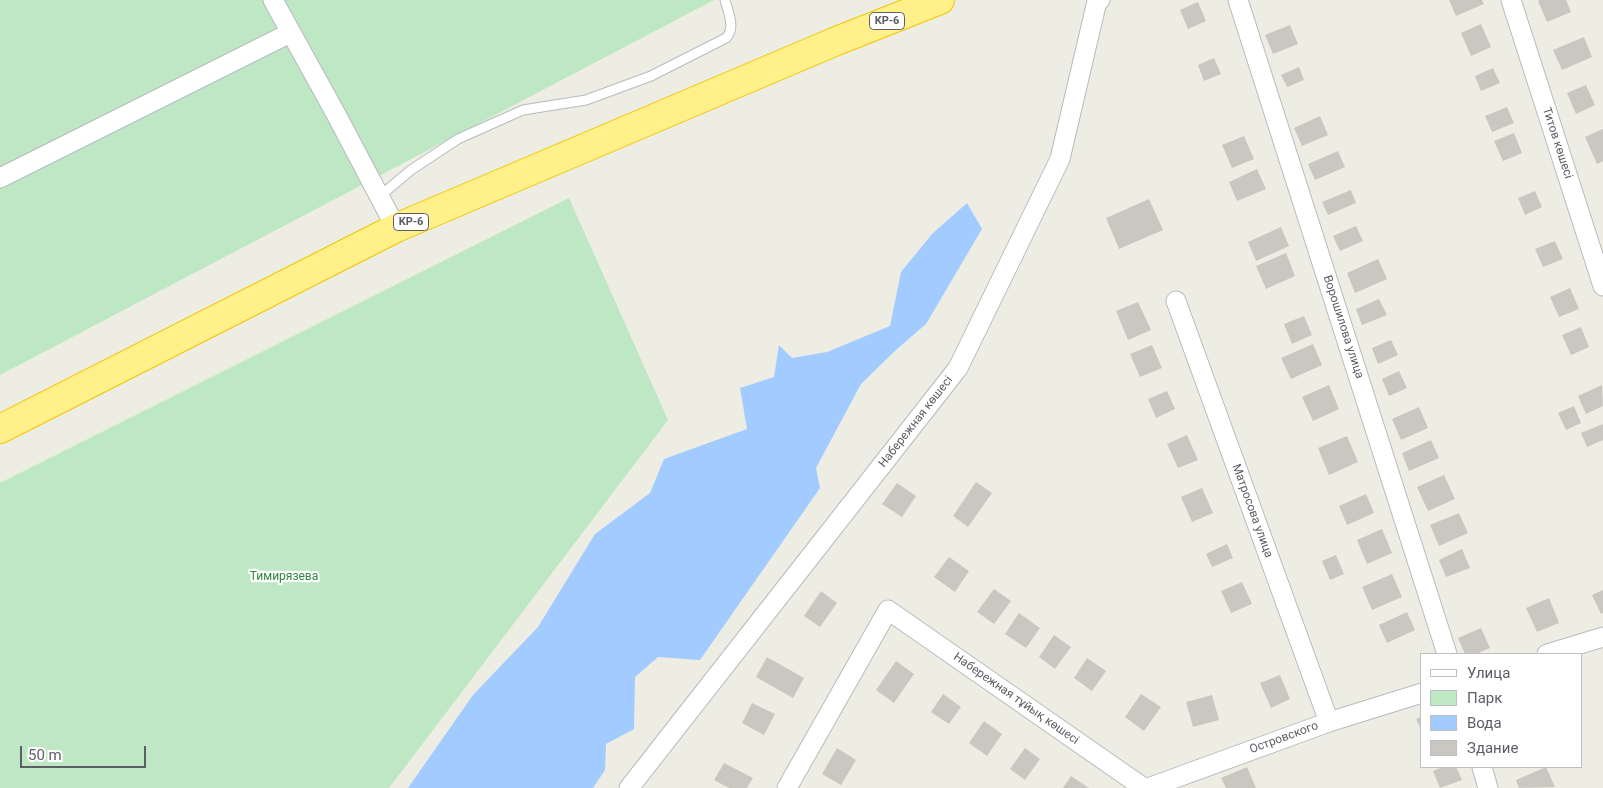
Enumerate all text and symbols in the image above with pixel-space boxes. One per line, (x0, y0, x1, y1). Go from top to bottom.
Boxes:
road number: KP-6 (870, 12, 904, 30)
street label: Титов көшесі (1539, 106, 1575, 180)
road number: KP-6 (394, 213, 428, 230)
street label: Ворошилова улица (1320, 274, 1366, 380)
street label: Набережная көшесі (876, 373, 956, 471)
street label: Матросова улица (1228, 462, 1276, 560)
park label: Тимирязева (250, 570, 318, 584)
street label: Набережная тұйық көшесі (950, 650, 1082, 748)
legend (1420, 653, 1583, 768)
text: Улица (1467, 664, 1510, 682)
text: Парк (1467, 689, 1502, 707)
text: Вода (1467, 714, 1502, 732)
street label: Островского (1248, 719, 1320, 757)
scale bar (22, 736, 149, 768)
text: Здание (1467, 739, 1518, 757)
text: 50 m (28, 746, 62, 764)

